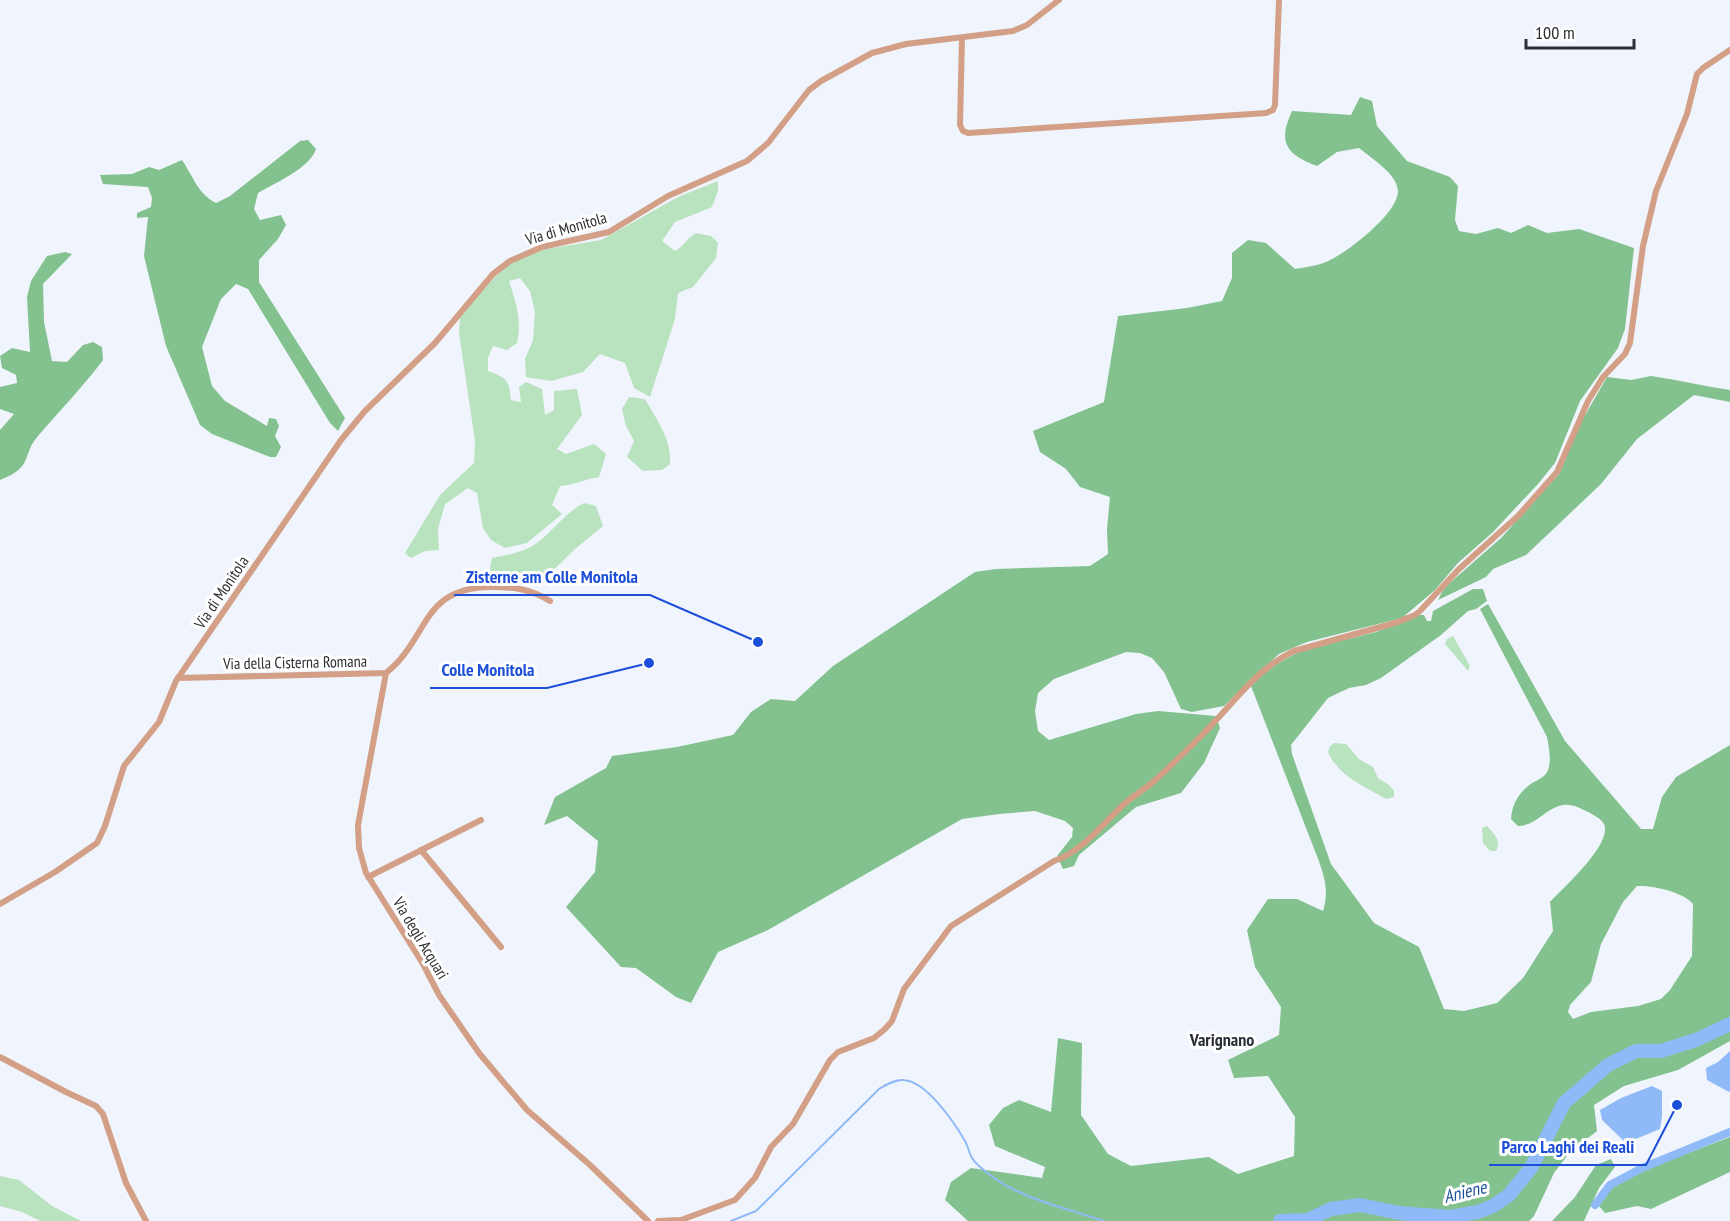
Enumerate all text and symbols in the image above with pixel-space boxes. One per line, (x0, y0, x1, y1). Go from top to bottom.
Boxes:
scale bar (1526, 12, 1634, 50)
text: 100 m (1535, 21, 1575, 44)
street label: Via di Monitola (522, 207, 609, 249)
street label: Via di Monitola (189, 552, 253, 633)
callout: Zisterne am Colle Monitola (454, 559, 650, 595)
text: Zisterne am Colle Monitola (466, 565, 638, 588)
street label: Via della Cisterna Romana (222, 651, 367, 673)
callout: Colle Monitola (430, 652, 547, 688)
text: Colle Monitola (441, 658, 535, 681)
street label: Via degli Acquari (388, 893, 453, 983)
district label: Varignano (1189, 1028, 1254, 1051)
callout: Parco Laghi dei Reali (1489, 1129, 1646, 1165)
text: Parco Laghi dei Reali (1502, 1135, 1634, 1158)
water label: Aniene (1441, 1175, 1490, 1208)

